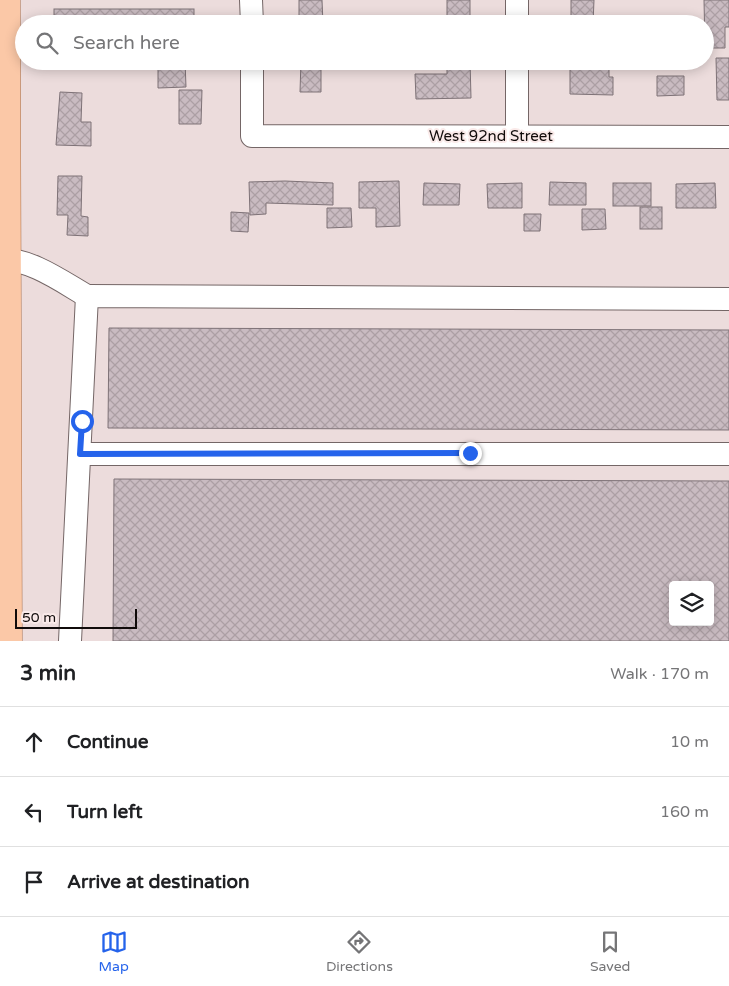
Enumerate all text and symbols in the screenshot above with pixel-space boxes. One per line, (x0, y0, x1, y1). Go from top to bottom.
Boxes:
search box (15, 15, 714, 70)
icon: search (33, 29, 61, 57)
text: Search here (73, 32, 180, 54)
street label: West 92nd Street (429, 127, 553, 145)
route start (71, 410, 94, 433)
route end (459, 442, 482, 465)
map controls (669, 581, 714, 626)
button: layers (669, 581, 714, 626)
scale bar (15, 606, 138, 629)
text: 50 m (22, 609, 56, 626)
text: 3 min (20, 661, 76, 686)
text: Walk · 170 m (610, 664, 709, 684)
icon: ahead (20, 728, 48, 756)
text: Continue (67, 731, 149, 753)
text: 10 m (670, 732, 709, 752)
icon: left (20, 798, 48, 826)
text: Turn left (67, 801, 143, 823)
text: 160 m (660, 802, 709, 822)
icon: arrive (20, 868, 48, 896)
text: Arrive at destination (67, 871, 250, 893)
tab: Map (99, 928, 129, 975)
tab: Directions (326, 928, 393, 975)
tab: Saved (590, 928, 630, 975)

